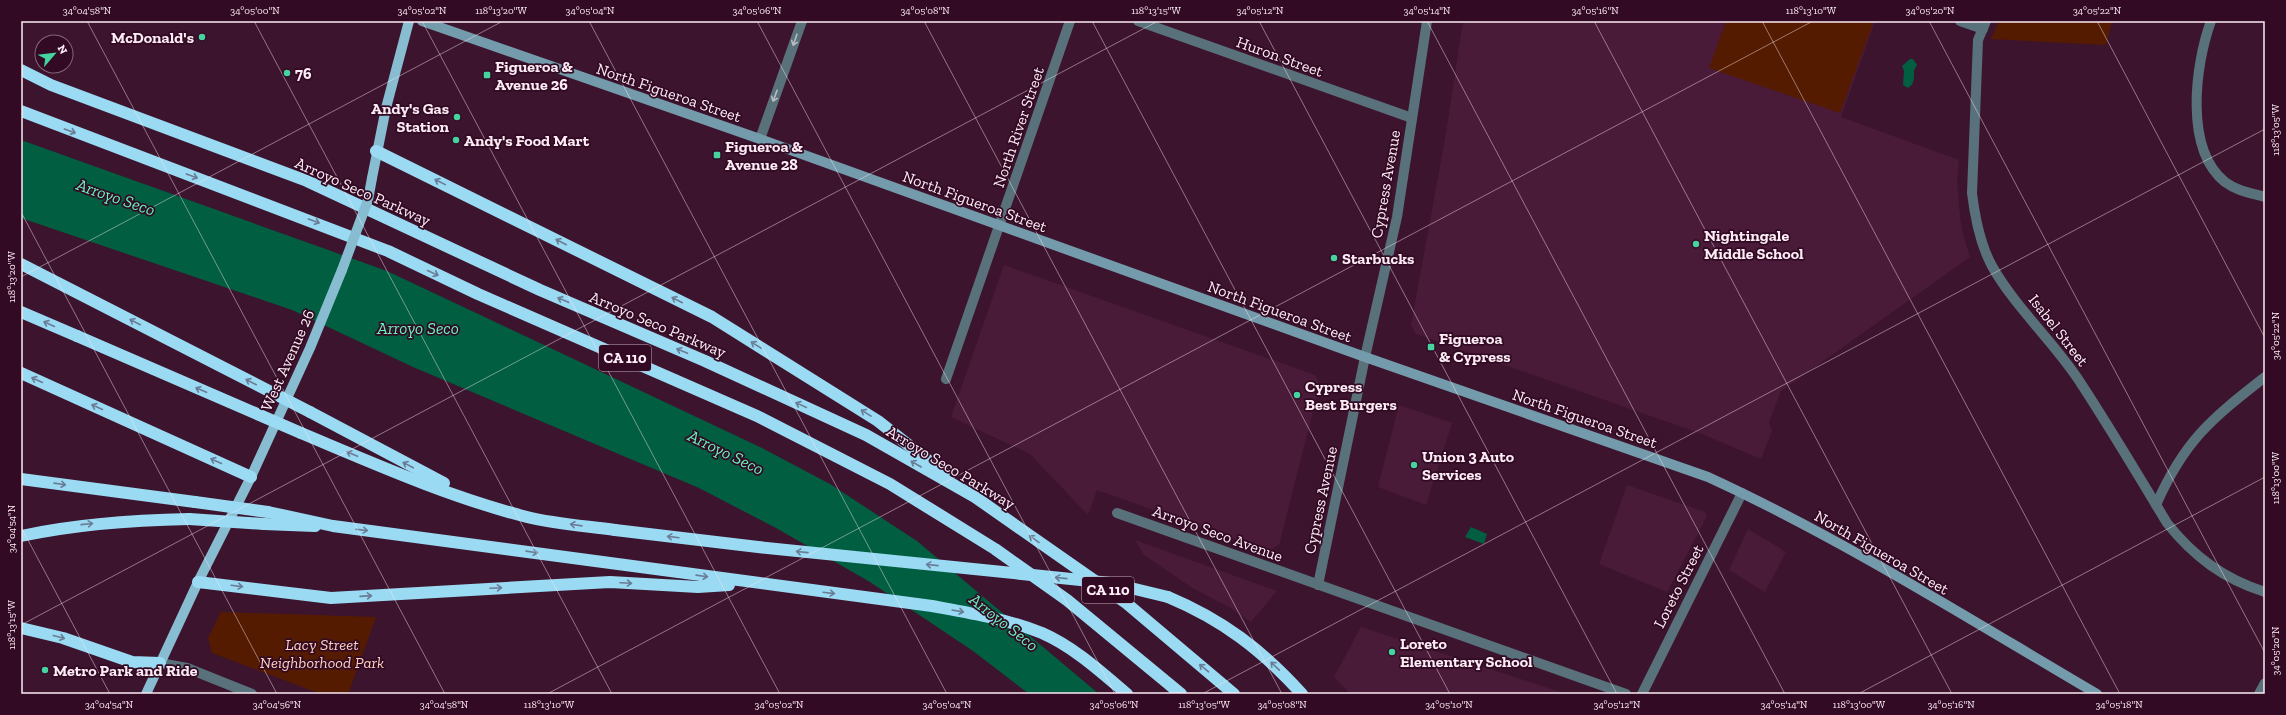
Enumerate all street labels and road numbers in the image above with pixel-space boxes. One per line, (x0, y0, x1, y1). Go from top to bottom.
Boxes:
street label: Huron Street (1234, 32, 1326, 81)
street label: North Figueroa Street (594, 59, 744, 126)
street label: North River Street (989, 64, 1048, 190)
street label: Cypress Avenue (1367, 129, 1404, 240)
street label: Arroyo Seco Parkway (292, 153, 434, 230)
street label: North Figueroa Street (900, 167, 1049, 236)
street label: North Figueroa Street (1205, 277, 1354, 346)
street label: Arroyo Seco Parkway (587, 287, 730, 362)
street label: Isabel Street (2025, 291, 2093, 370)
street label: West Avenue 26 (257, 307, 318, 414)
road number: CA 110 (599, 345, 651, 371)
street label: North Figueroa Street (1510, 385, 1660, 452)
street label: Arroyo Seco Parkway (883, 422, 1019, 514)
street label: Cypress Avenue (1300, 445, 1341, 556)
street label: Arroyo Seco Avenue (1150, 501, 1285, 566)
street label: North Figueroa Street (1811, 506, 1952, 599)
street label: Loreto Street (1649, 541, 1708, 631)
road number: CA 110 (1082, 577, 1134, 603)

